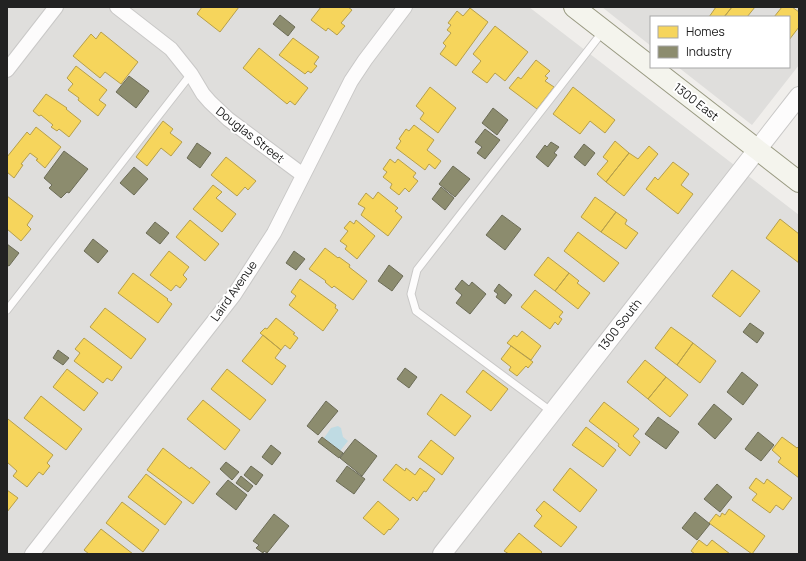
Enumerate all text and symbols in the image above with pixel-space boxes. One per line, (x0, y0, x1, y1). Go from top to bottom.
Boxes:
legend (650, 16, 790, 68)
text: Homes (686, 23, 725, 40)
text: Industry (686, 43, 732, 60)
street label: 1300 East (670, 79, 723, 125)
street label: Douglas Street (212, 102, 288, 167)
street label: Laird Avenue (206, 257, 261, 324)
street label: 1300 South (594, 295, 645, 354)

